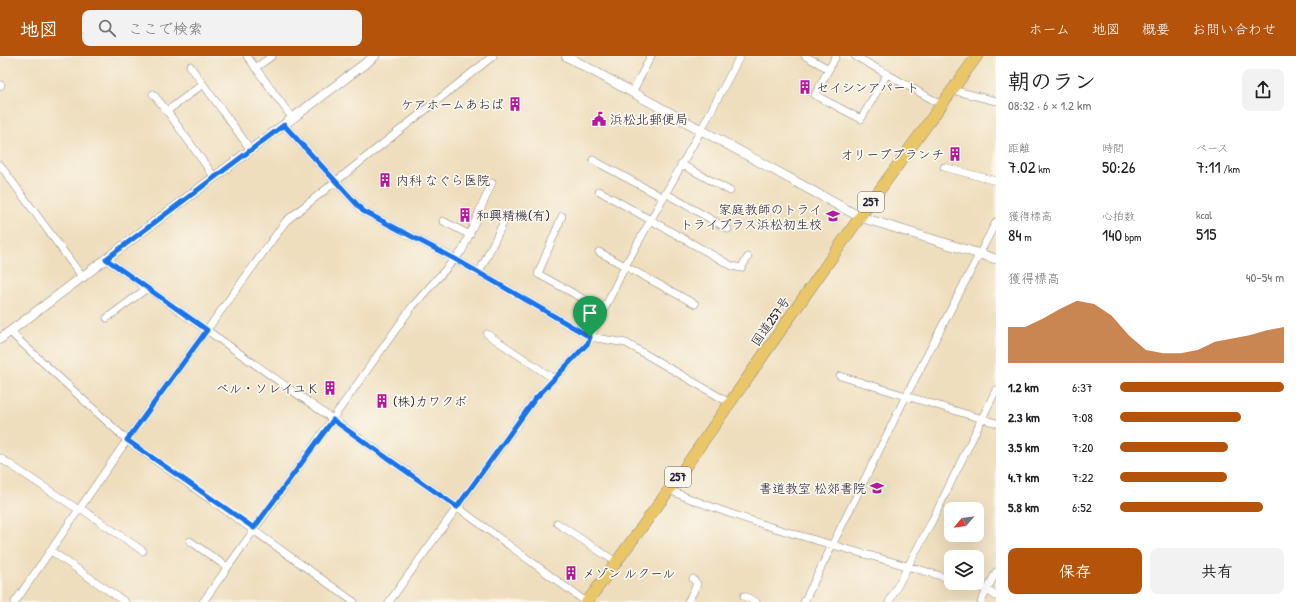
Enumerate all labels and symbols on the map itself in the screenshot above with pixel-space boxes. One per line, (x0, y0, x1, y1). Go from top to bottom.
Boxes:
place label: セイシンアパート (816, 78, 919, 96)
building icon: セイシンアパート (797, 79, 813, 95)
place label: ケアホームあおば (401, 95, 504, 113)
building icon: ケアホームあおば (507, 96, 523, 112)
place label: 浜松北郵便局 (610, 110, 688, 128)
public building icon: 浜松北郵便局 (591, 111, 607, 127)
place label: オリーブブランチ (840, 145, 944, 163)
building icon: オリーブブランチ (947, 146, 963, 162)
place label: 内科 なぐら医院 (396, 171, 490, 189)
building icon: 内科 なぐら医院 (377, 172, 393, 188)
road number: 257 (858, 192, 884, 212)
place label: 家庭教師のトライ トライプラス浜松初生校 (680, 200, 822, 233)
place label: 和興精機(有) (476, 206, 550, 224)
building icon: 和興精機(有) (457, 207, 473, 223)
school or university icon: 家庭教師のトライ トライプラス浜松初生校 (825, 208, 841, 224)
street label: 国道257号 (746, 292, 794, 350)
pin (573, 296, 607, 337)
place label: ベル・ソレイユＫ (216, 379, 319, 397)
building icon: ベル・ソレイユＫ (322, 380, 338, 396)
place label: (株)カワクボ (393, 392, 467, 410)
building icon: (株)カワクボ (374, 393, 390, 409)
road number: 257 (665, 467, 691, 487)
place label: 書道教室 松郊書院 (759, 479, 866, 497)
school or university icon: 書道教室 松郊書院 (869, 480, 885, 496)
north arrow (944, 502, 984, 542)
place label: メゾン ルクール (582, 564, 675, 582)
building icon: メゾン ルクール (563, 565, 579, 581)

